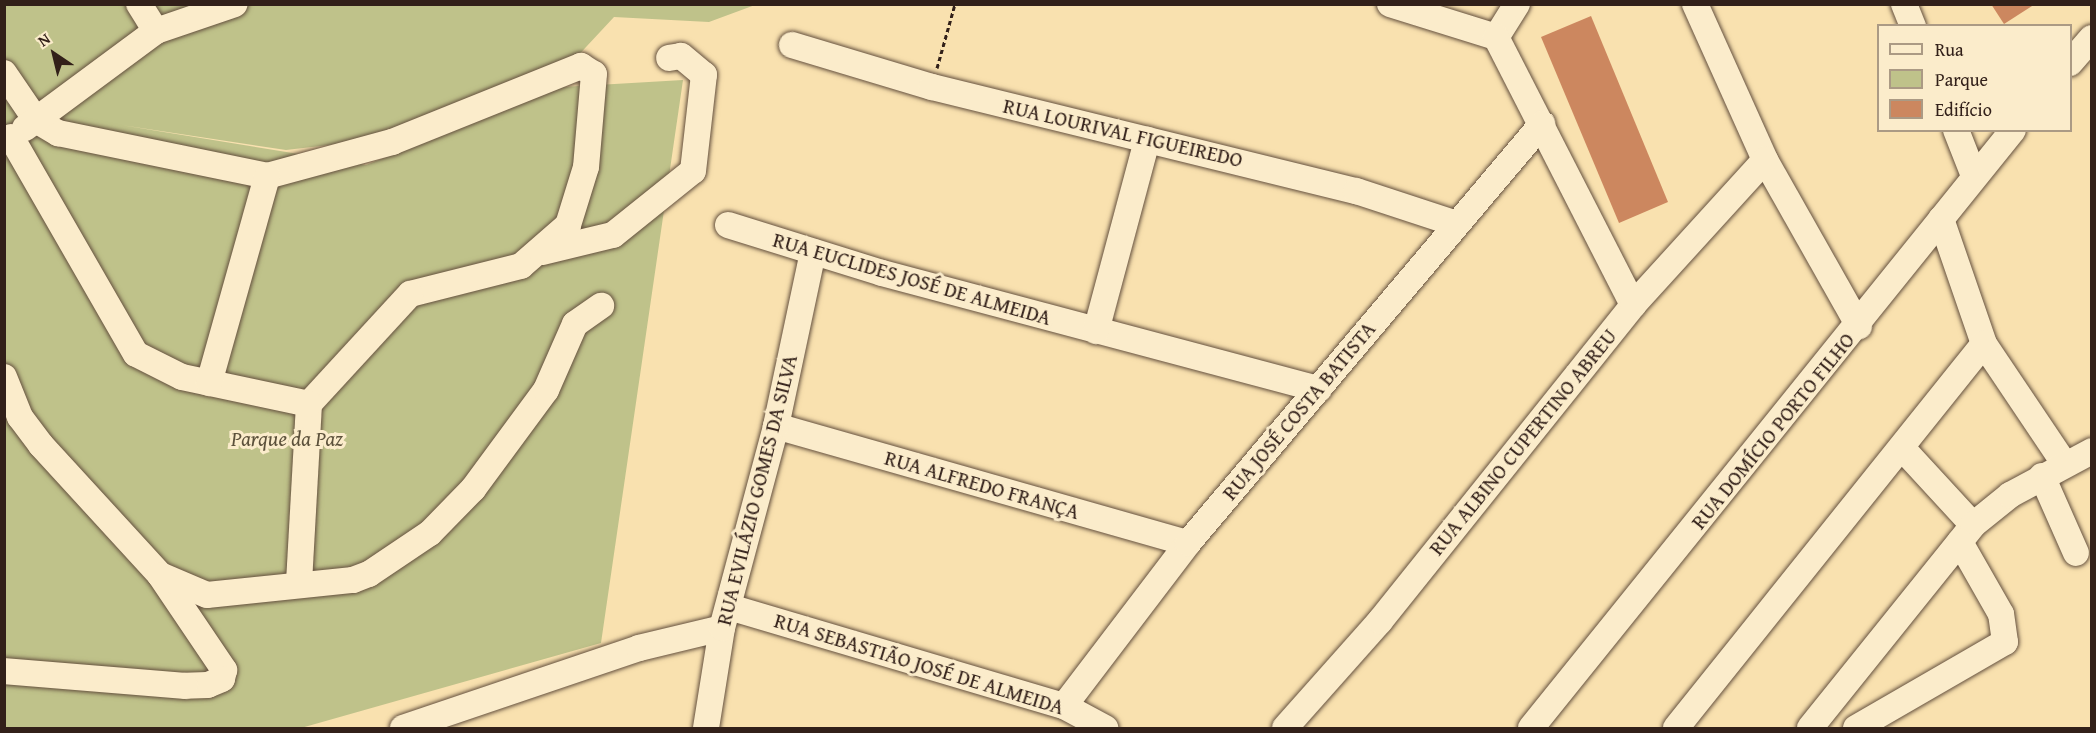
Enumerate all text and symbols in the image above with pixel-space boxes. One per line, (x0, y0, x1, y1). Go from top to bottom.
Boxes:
north arrow (24, 24, 84, 84)
legend (1877, 24, 2072, 132)
text: N (32, 26, 55, 52)
text: Rua (1935, 36, 1964, 63)
text: Parque (1935, 66, 1988, 93)
street label: RUA LOURIVAL FIGUEIREDO (1001, 93, 1245, 173)
text: Edifício (1935, 96, 1992, 123)
street label: RUA EUCLIDES JOSÉ DE ALMEIDA (770, 227, 1054, 331)
street label: RUA JOSÉ COSTA BATISTA (1217, 317, 1381, 505)
street label: RUA ALBINO CUPERTINO ABREU (1424, 324, 1622, 560)
street label: RUA DOMÍCIO PORTO FILHO (1686, 328, 1860, 534)
street label: RUA EVILÁZIO GOMES DA SILVA (711, 352, 803, 628)
park label: Parque da Paz (231, 426, 343, 452)
street label: RUA ALFREDO FRANÇA (882, 445, 1082, 525)
street label: RUA SEBASTIÃO JOSÉ DE ALMEIDA (771, 608, 1067, 720)

